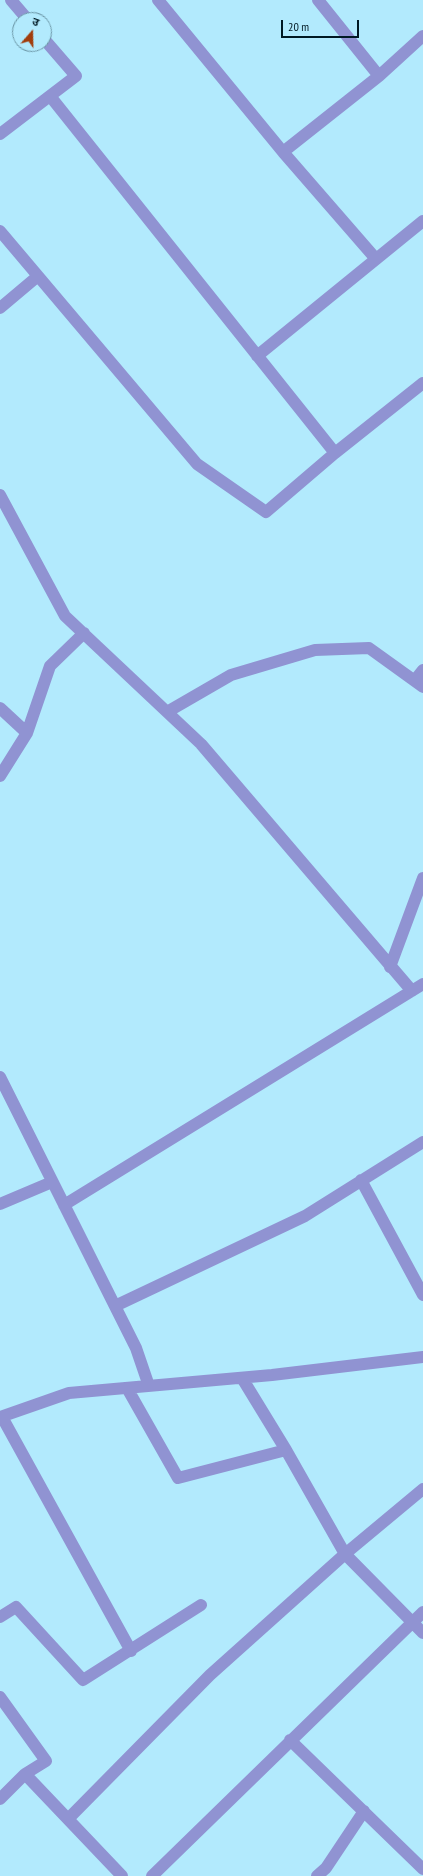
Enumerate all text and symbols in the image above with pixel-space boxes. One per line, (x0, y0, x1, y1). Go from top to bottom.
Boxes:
north arrow (12, 12, 52, 52)
scale bar (283, 12, 361, 38)
text: उ (30, 14, 41, 29)
text: 20 m (288, 19, 309, 34)

